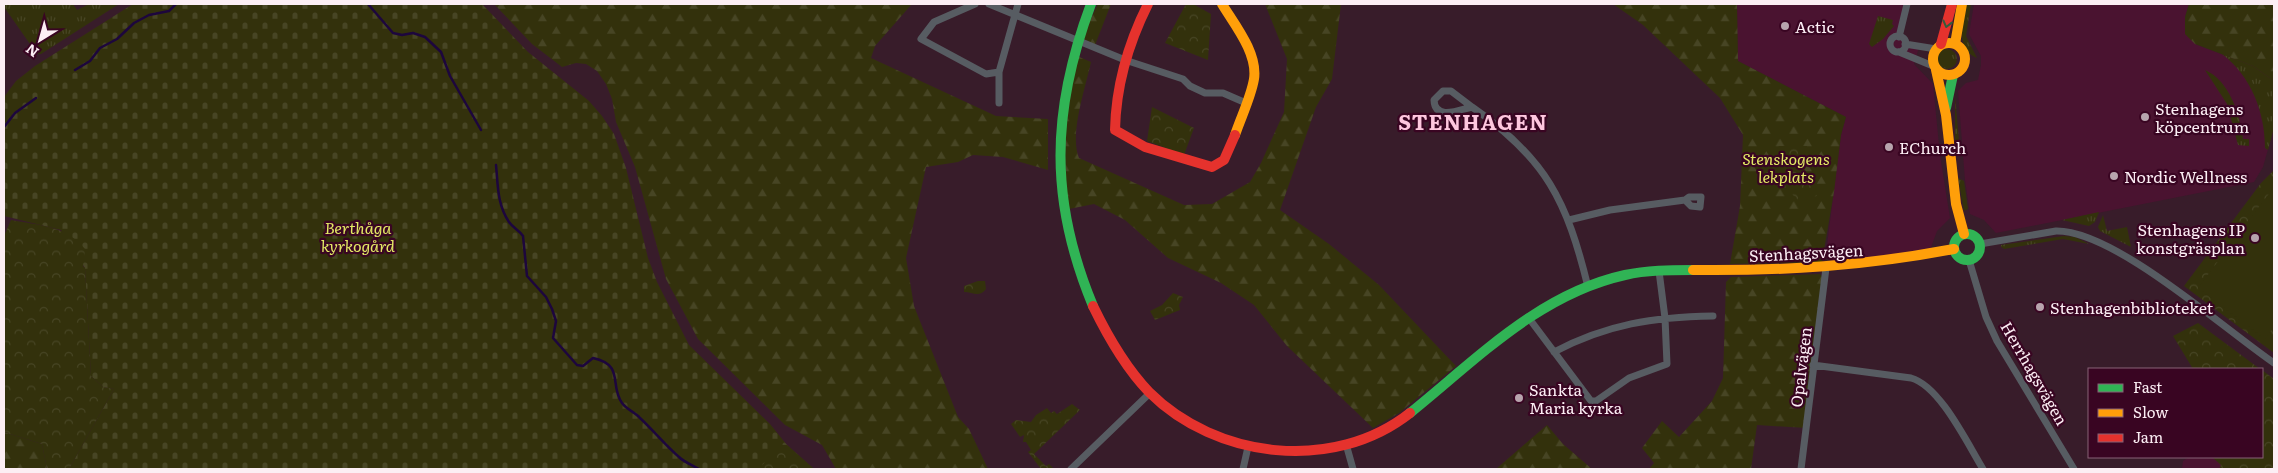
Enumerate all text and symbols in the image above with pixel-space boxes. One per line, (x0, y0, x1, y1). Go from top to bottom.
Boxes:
place label: Actic (1795, 14, 1834, 38)
north arrow (15, 15, 65, 65)
marker: Actic (1779, 20, 1791, 32)
one-way arrow (1942, 20, 1952, 28)
text: N (21, 40, 42, 63)
place label: Stenhagens köpcentrum (2155, 96, 2250, 138)
district label: STENHAGEN (1398, 105, 1548, 136)
marker: Stenhagens köpcentrum (2139, 111, 2151, 123)
place label: EChurch (1899, 135, 1967, 159)
marker: EChurch (1883, 141, 1895, 153)
park label: Stenskogens lekplats (1742, 146, 1830, 188)
place label: Nordic Wellness (2124, 164, 2247, 188)
marker: Nordic Wellness (2108, 170, 2120, 182)
park label: Berthåga kyrkogård (321, 215, 396, 257)
place label: Stenhagens IP konstgräsplan (2136, 217, 2245, 259)
marker: Stenhagens IP konstgräsplan (2249, 232, 2261, 244)
street label: Stenhagsvägen (1748, 237, 1864, 267)
place label: Stenhagenbiblioteket (2050, 295, 2214, 319)
marker: Stenhagenbiblioteket (2034, 301, 2046, 313)
street label: Herrhagsvägen (1996, 317, 2075, 430)
street label: Opalvägen (1783, 325, 1817, 409)
legend (2088, 368, 2263, 458)
text: Fast (2133, 375, 2162, 398)
place label: Sankta Maria kyrka (1529, 377, 1623, 419)
marker: Sankta Maria kyrka (1513, 392, 1525, 404)
text: Slow (2133, 400, 2168, 423)
text: Jam (2133, 425, 2164, 448)

